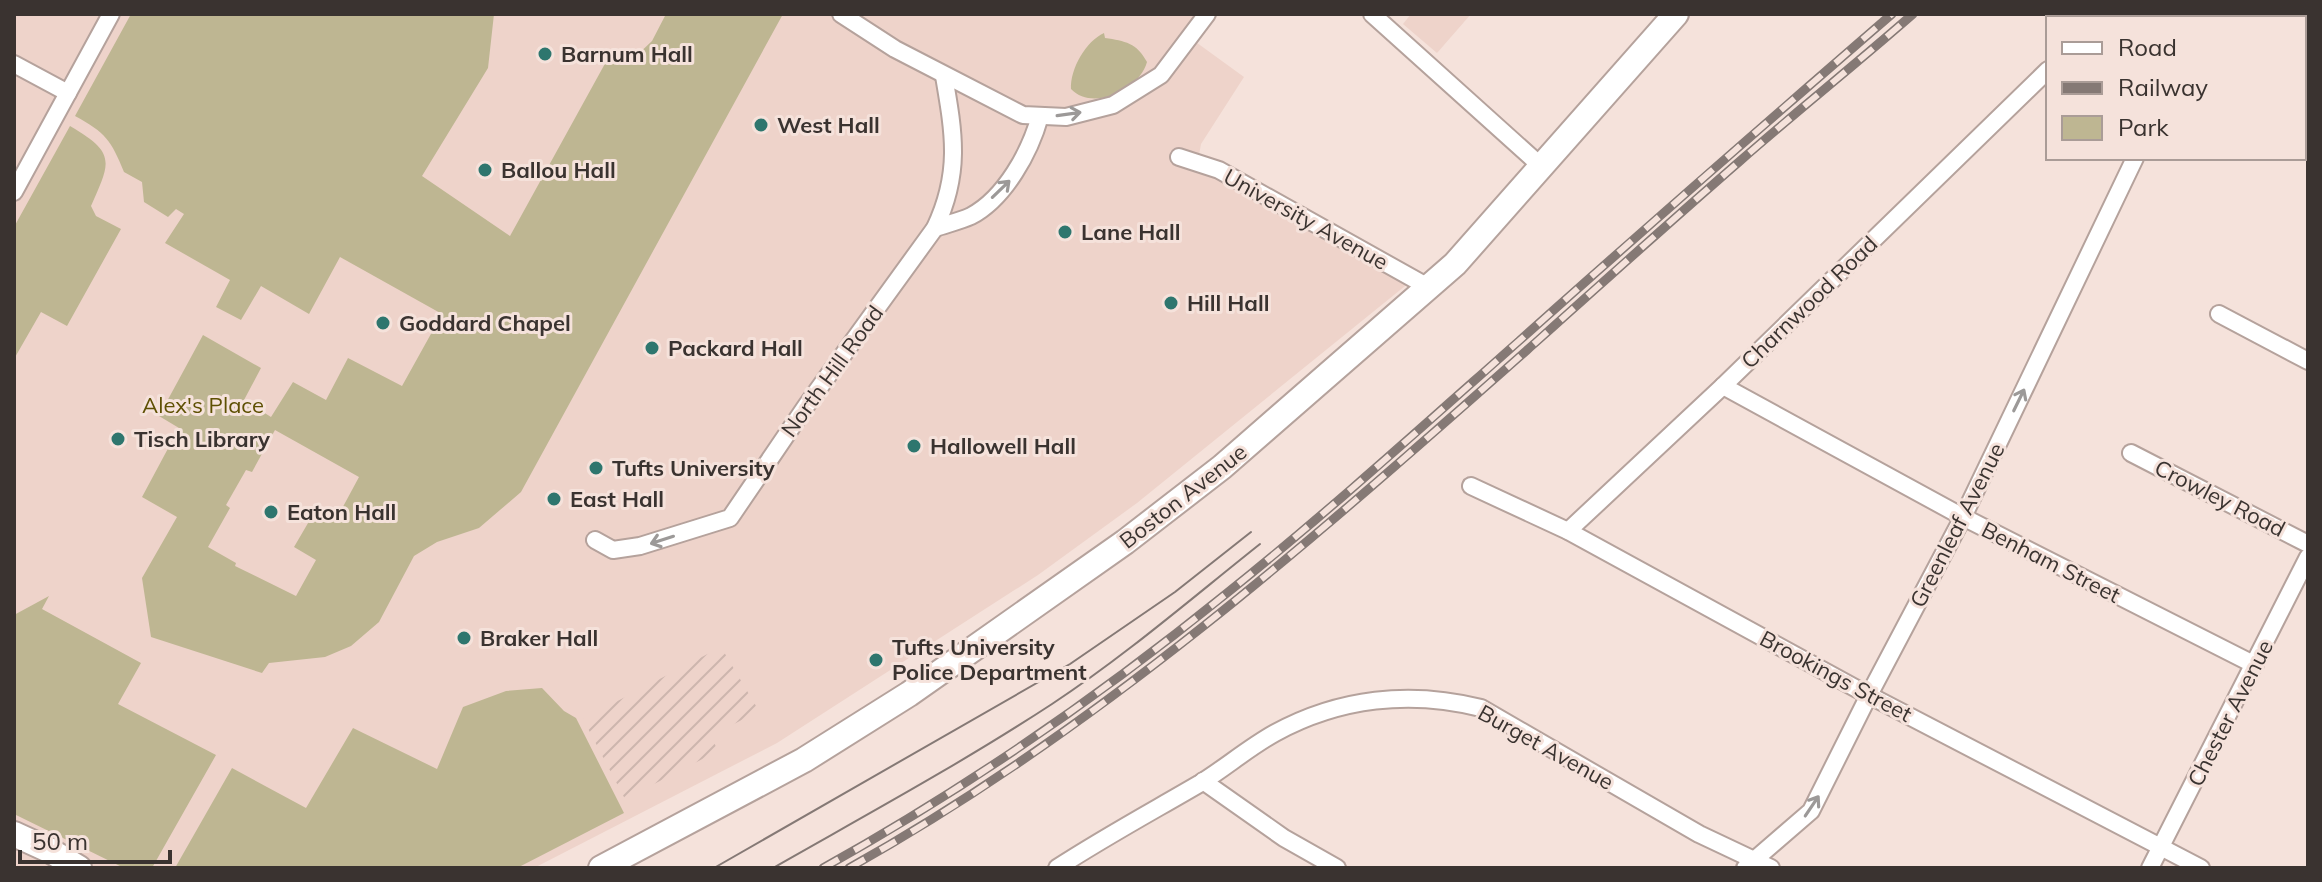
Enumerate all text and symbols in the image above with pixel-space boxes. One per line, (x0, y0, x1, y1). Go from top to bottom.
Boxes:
legend (2046, 16, 2306, 160)
text: Road (2118, 32, 2177, 62)
place label: Barnum Hall (561, 40, 693, 68)
marker: Barnum Hall (536, 45, 554, 63)
text: Railway (2118, 72, 2208, 102)
one-way arrow (1055, 106, 1081, 121)
place label: West Hall (777, 111, 880, 139)
text: Park (2118, 112, 2169, 142)
marker: West Hall (752, 116, 770, 134)
place label: Ballou Hall (501, 156, 616, 184)
marker: Ballou Hall (476, 161, 494, 179)
street label: University Avenue (1219, 162, 1393, 276)
one-way arrow (991, 180, 1011, 199)
place label: Lane Hall (1081, 218, 1180, 246)
marker: Lane Hall (1056, 223, 1074, 241)
street label: Charnwood Road (1735, 230, 1883, 374)
place label: Hill Hall (1187, 289, 1269, 317)
marker: Hill Hall (1162, 294, 1180, 312)
street label: North Hill Road (775, 300, 889, 442)
place label: Goddard Chapel (399, 309, 571, 337)
marker: Goddard Chapel (374, 314, 392, 332)
place label: Packard Hall (668, 334, 803, 362)
marker: Packard Hall (643, 339, 661, 357)
one-way arrow (2012, 389, 2027, 413)
park label: Alex's Place (142, 391, 264, 419)
place label: Tisch Library (134, 425, 270, 453)
marker: Tisch Library (109, 430, 127, 448)
place label: Hallowell Hall (930, 432, 1076, 460)
marker: Hallowell Hall (905, 437, 923, 455)
street label: Boston Avenue (1114, 438, 1252, 554)
street label: Greenleaf Avenue (1903, 438, 2011, 612)
street label: Crowley Road (2150, 453, 2290, 543)
place label: Tufts University (612, 454, 775, 482)
marker: Tufts University (587, 459, 605, 477)
place label: East Hall (570, 485, 664, 513)
marker: East Hall (545, 490, 563, 508)
place label: Eaton Hall (287, 498, 396, 526)
marker: Eaton Hall (262, 503, 280, 521)
street label: Benham Street (1977, 515, 2125, 609)
one-way arrow (649, 533, 674, 548)
place label: Braker Hall (480, 624, 598, 652)
street label: Brookings Street (1755, 624, 1917, 728)
marker: Braker Hall (455, 629, 473, 647)
place label: Tufts University Police Department (892, 633, 1087, 686)
street label: Chester Avenue (2181, 635, 2279, 791)
marker: Tufts University Police Department (867, 651, 885, 669)
street label: Burget Avenue (1473, 698, 1619, 796)
one-way arrow (1803, 795, 1820, 818)
scale bar (20, 814, 170, 864)
text: 50 m (32, 826, 88, 856)

